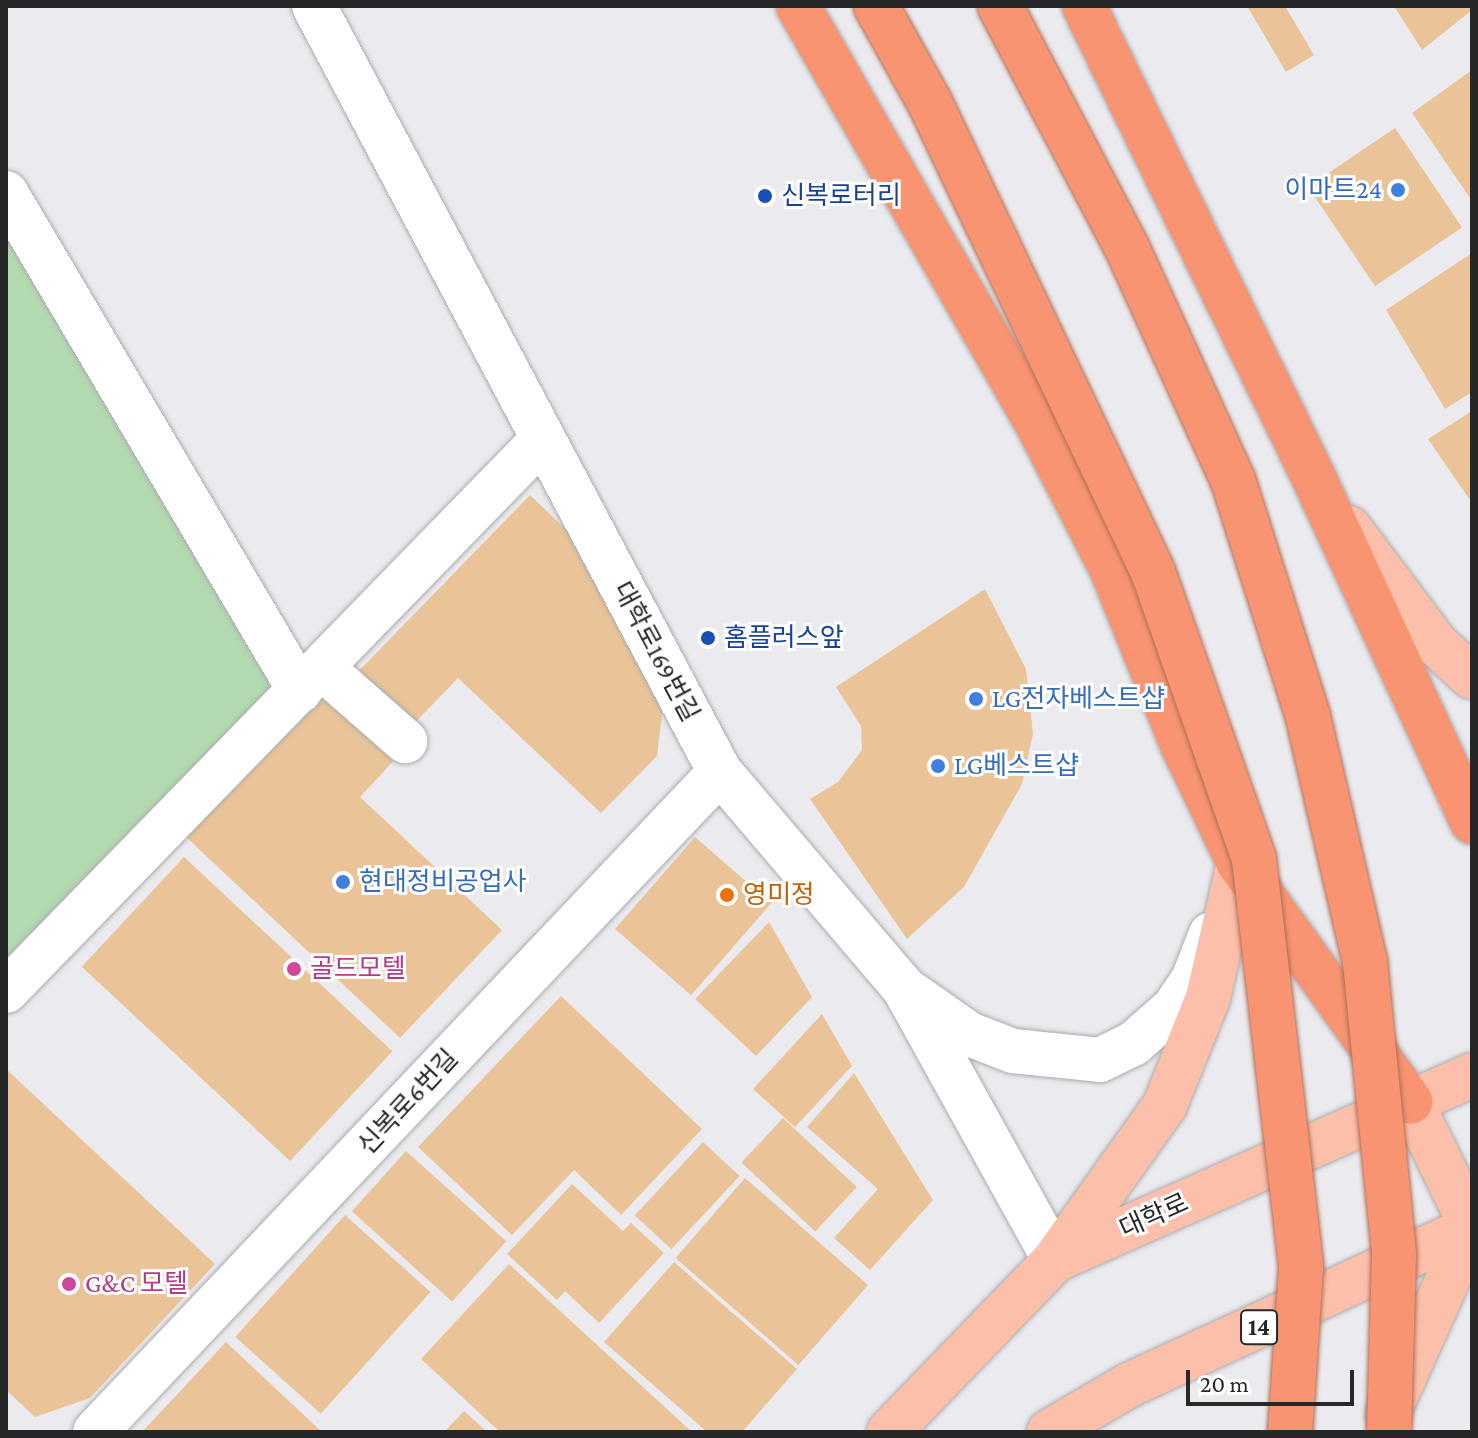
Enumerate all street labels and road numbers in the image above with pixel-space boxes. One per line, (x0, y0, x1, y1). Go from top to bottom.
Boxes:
street label: 대학로169번길 (606, 577, 706, 727)
street label: 신복로6번길 (351, 1043, 465, 1161)
street label: 대학로 (1115, 1187, 1193, 1245)
road number: 14 (1239, 1307, 1279, 1347)

